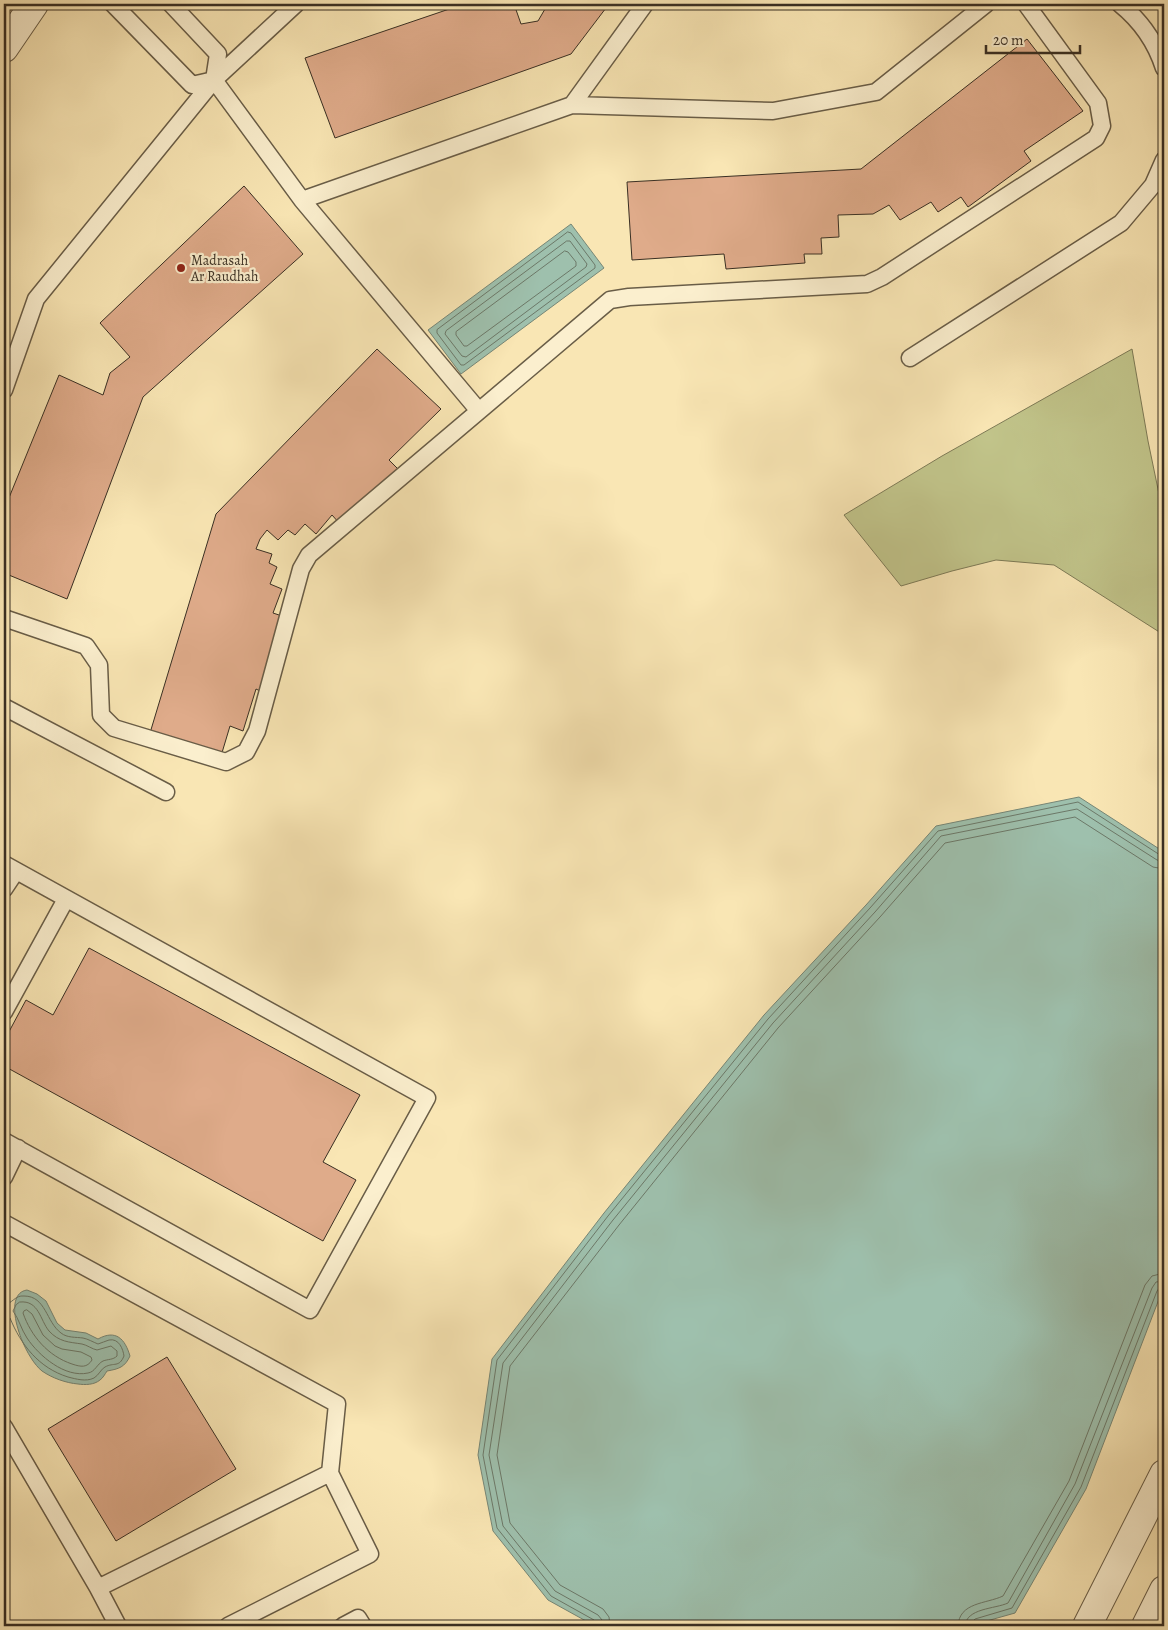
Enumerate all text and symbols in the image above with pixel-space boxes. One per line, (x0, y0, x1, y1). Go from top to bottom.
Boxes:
scale bar (986, 22, 1079, 54)
text: 20 m (993, 30, 1024, 50)
place label: Madrasah Ar Raudhah (190, 251, 259, 286)
marker: Madrasah Ar Raudhah (175, 262, 187, 274)

